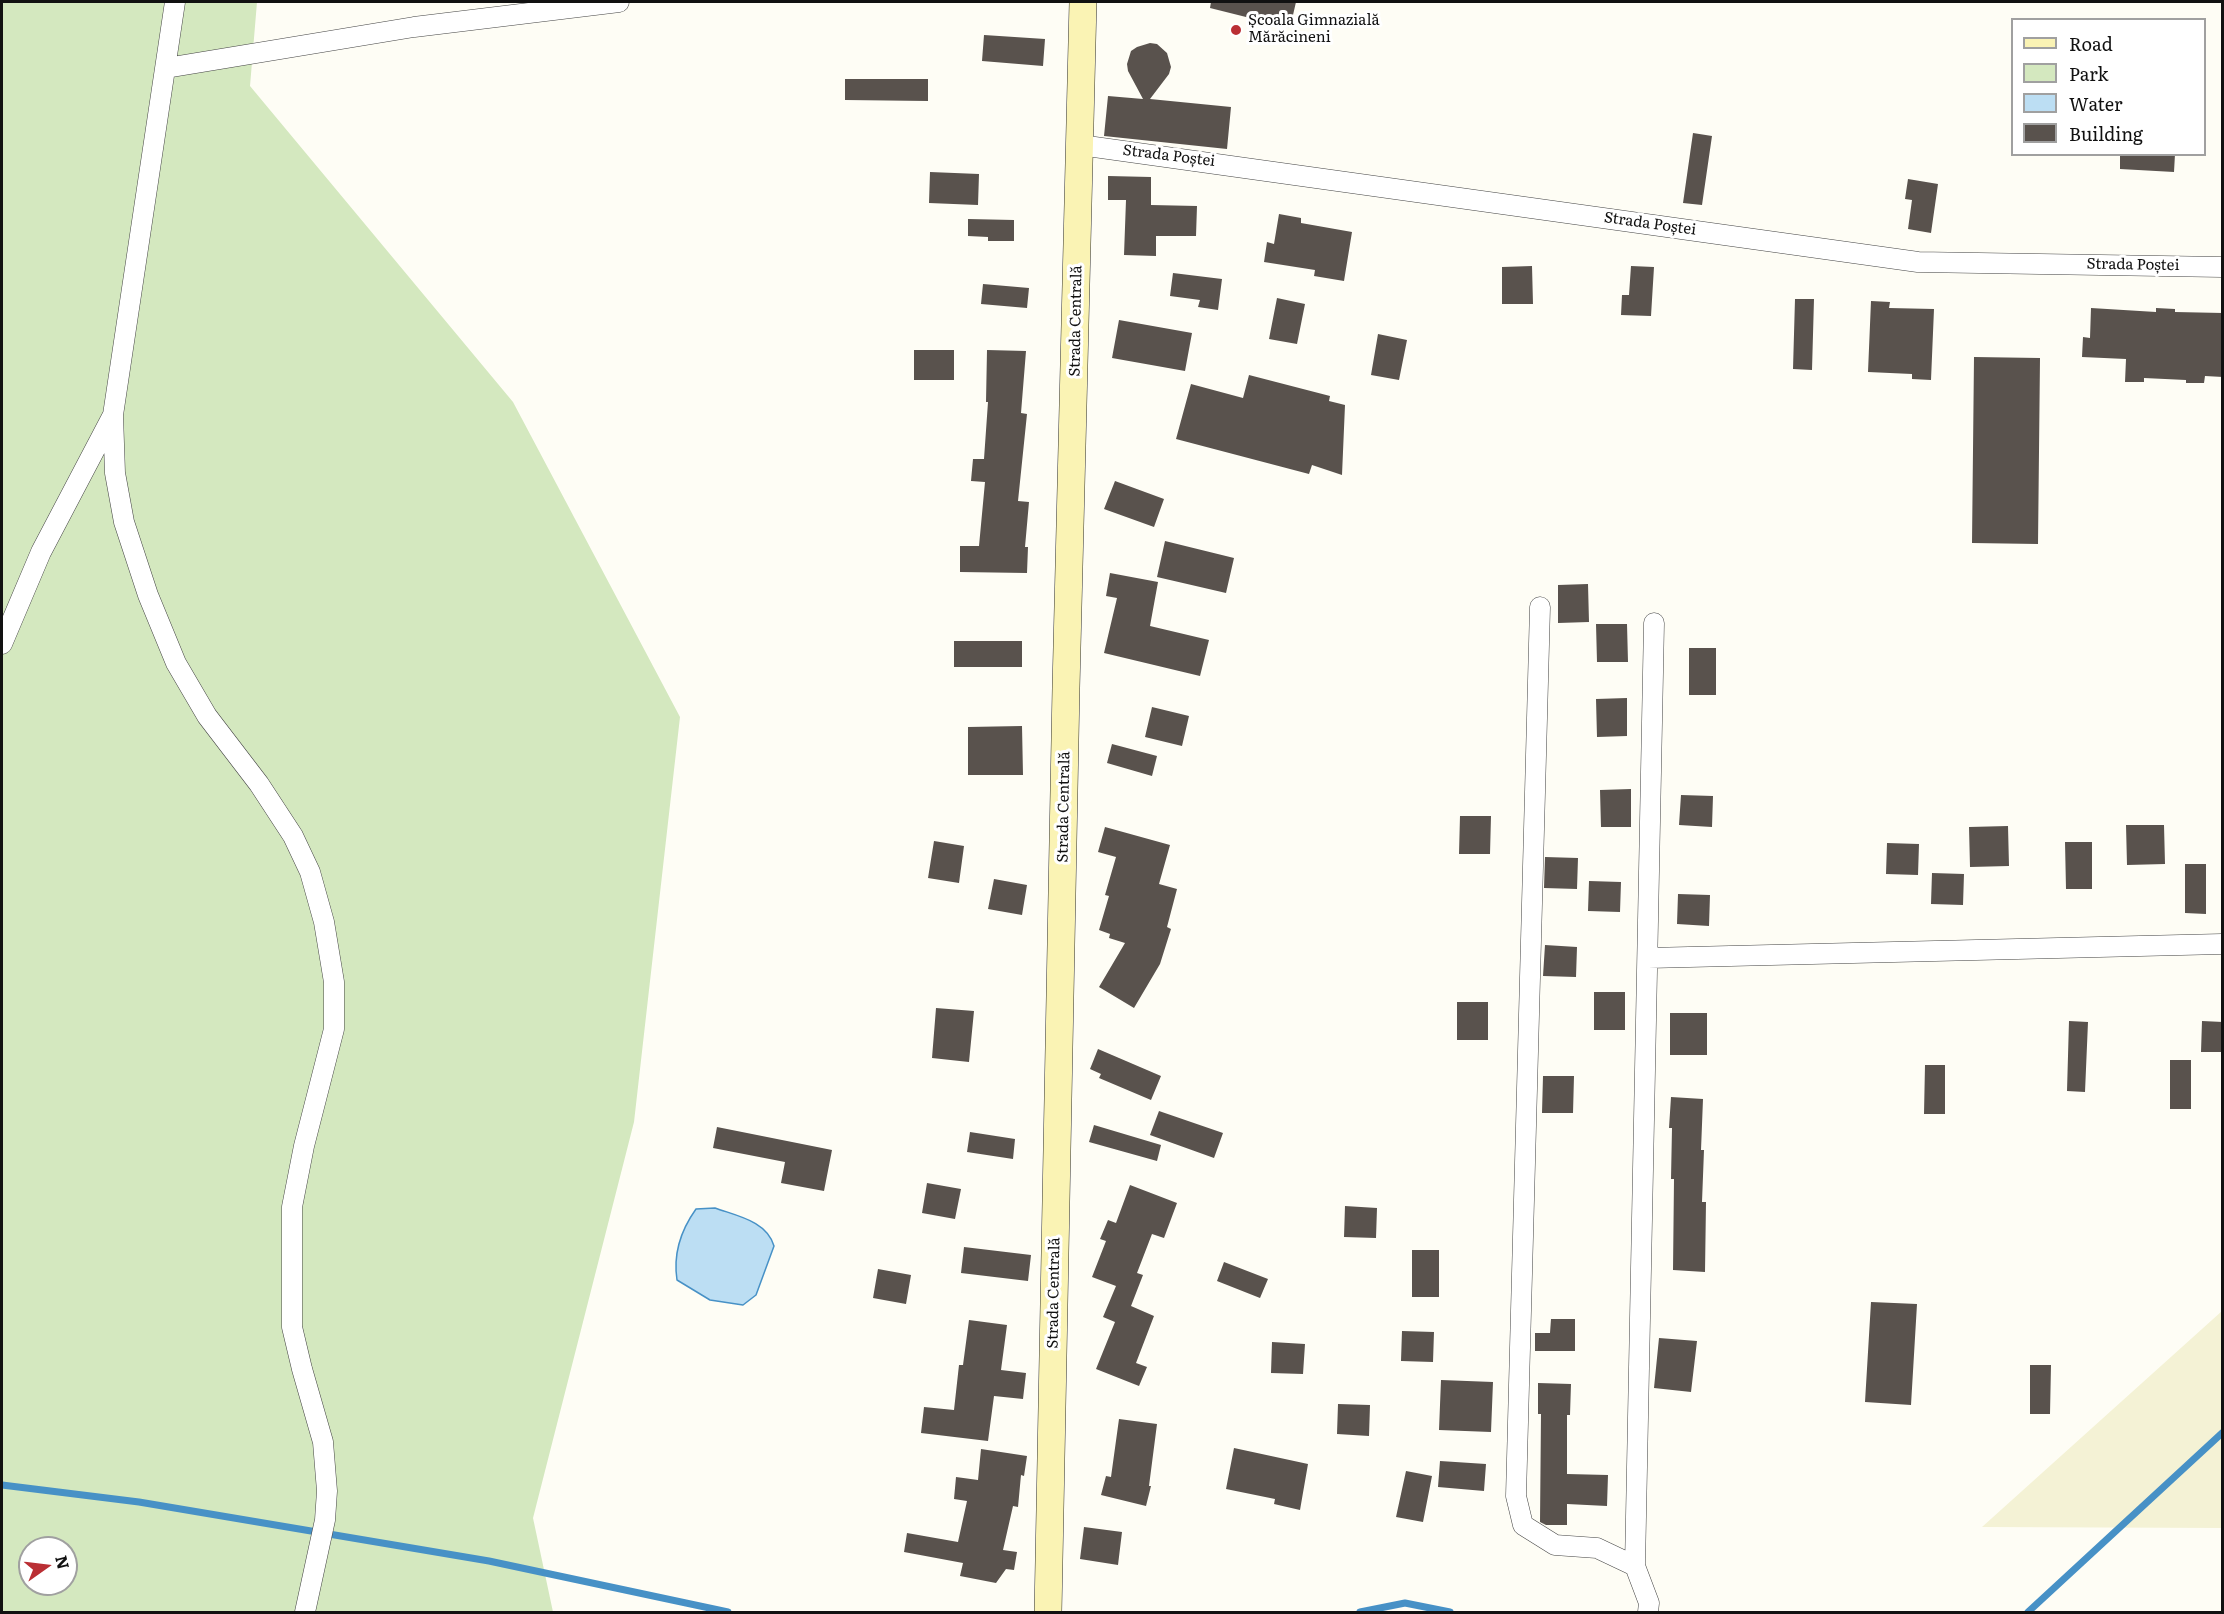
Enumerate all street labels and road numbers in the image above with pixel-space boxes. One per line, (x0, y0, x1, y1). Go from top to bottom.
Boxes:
street label: Strada Poștei (1122, 141, 1216, 171)
street label: Strada Poștei (1603, 209, 1697, 239)
street label: Strada Poștei (2086, 255, 2180, 275)
street label: Strada Centrală (1066, 265, 1086, 377)
street label: Strada Centrală (1054, 751, 1074, 863)
street label: Strada Centrală (1044, 1237, 1064, 1349)

